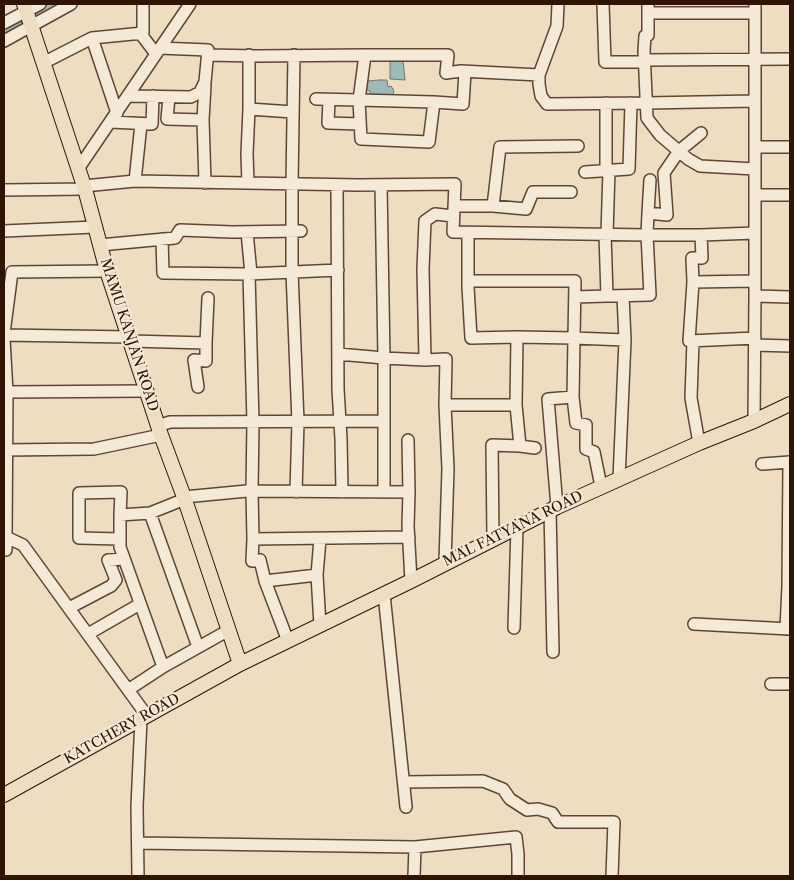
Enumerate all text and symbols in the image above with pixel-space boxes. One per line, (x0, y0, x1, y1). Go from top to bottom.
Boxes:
street label: MAMU KANJAN ROAD (96, 256, 162, 414)
street label: MAL FATYANA ROAD (440, 488, 586, 570)
street label: KATCHERY ROAD (61, 690, 183, 768)

